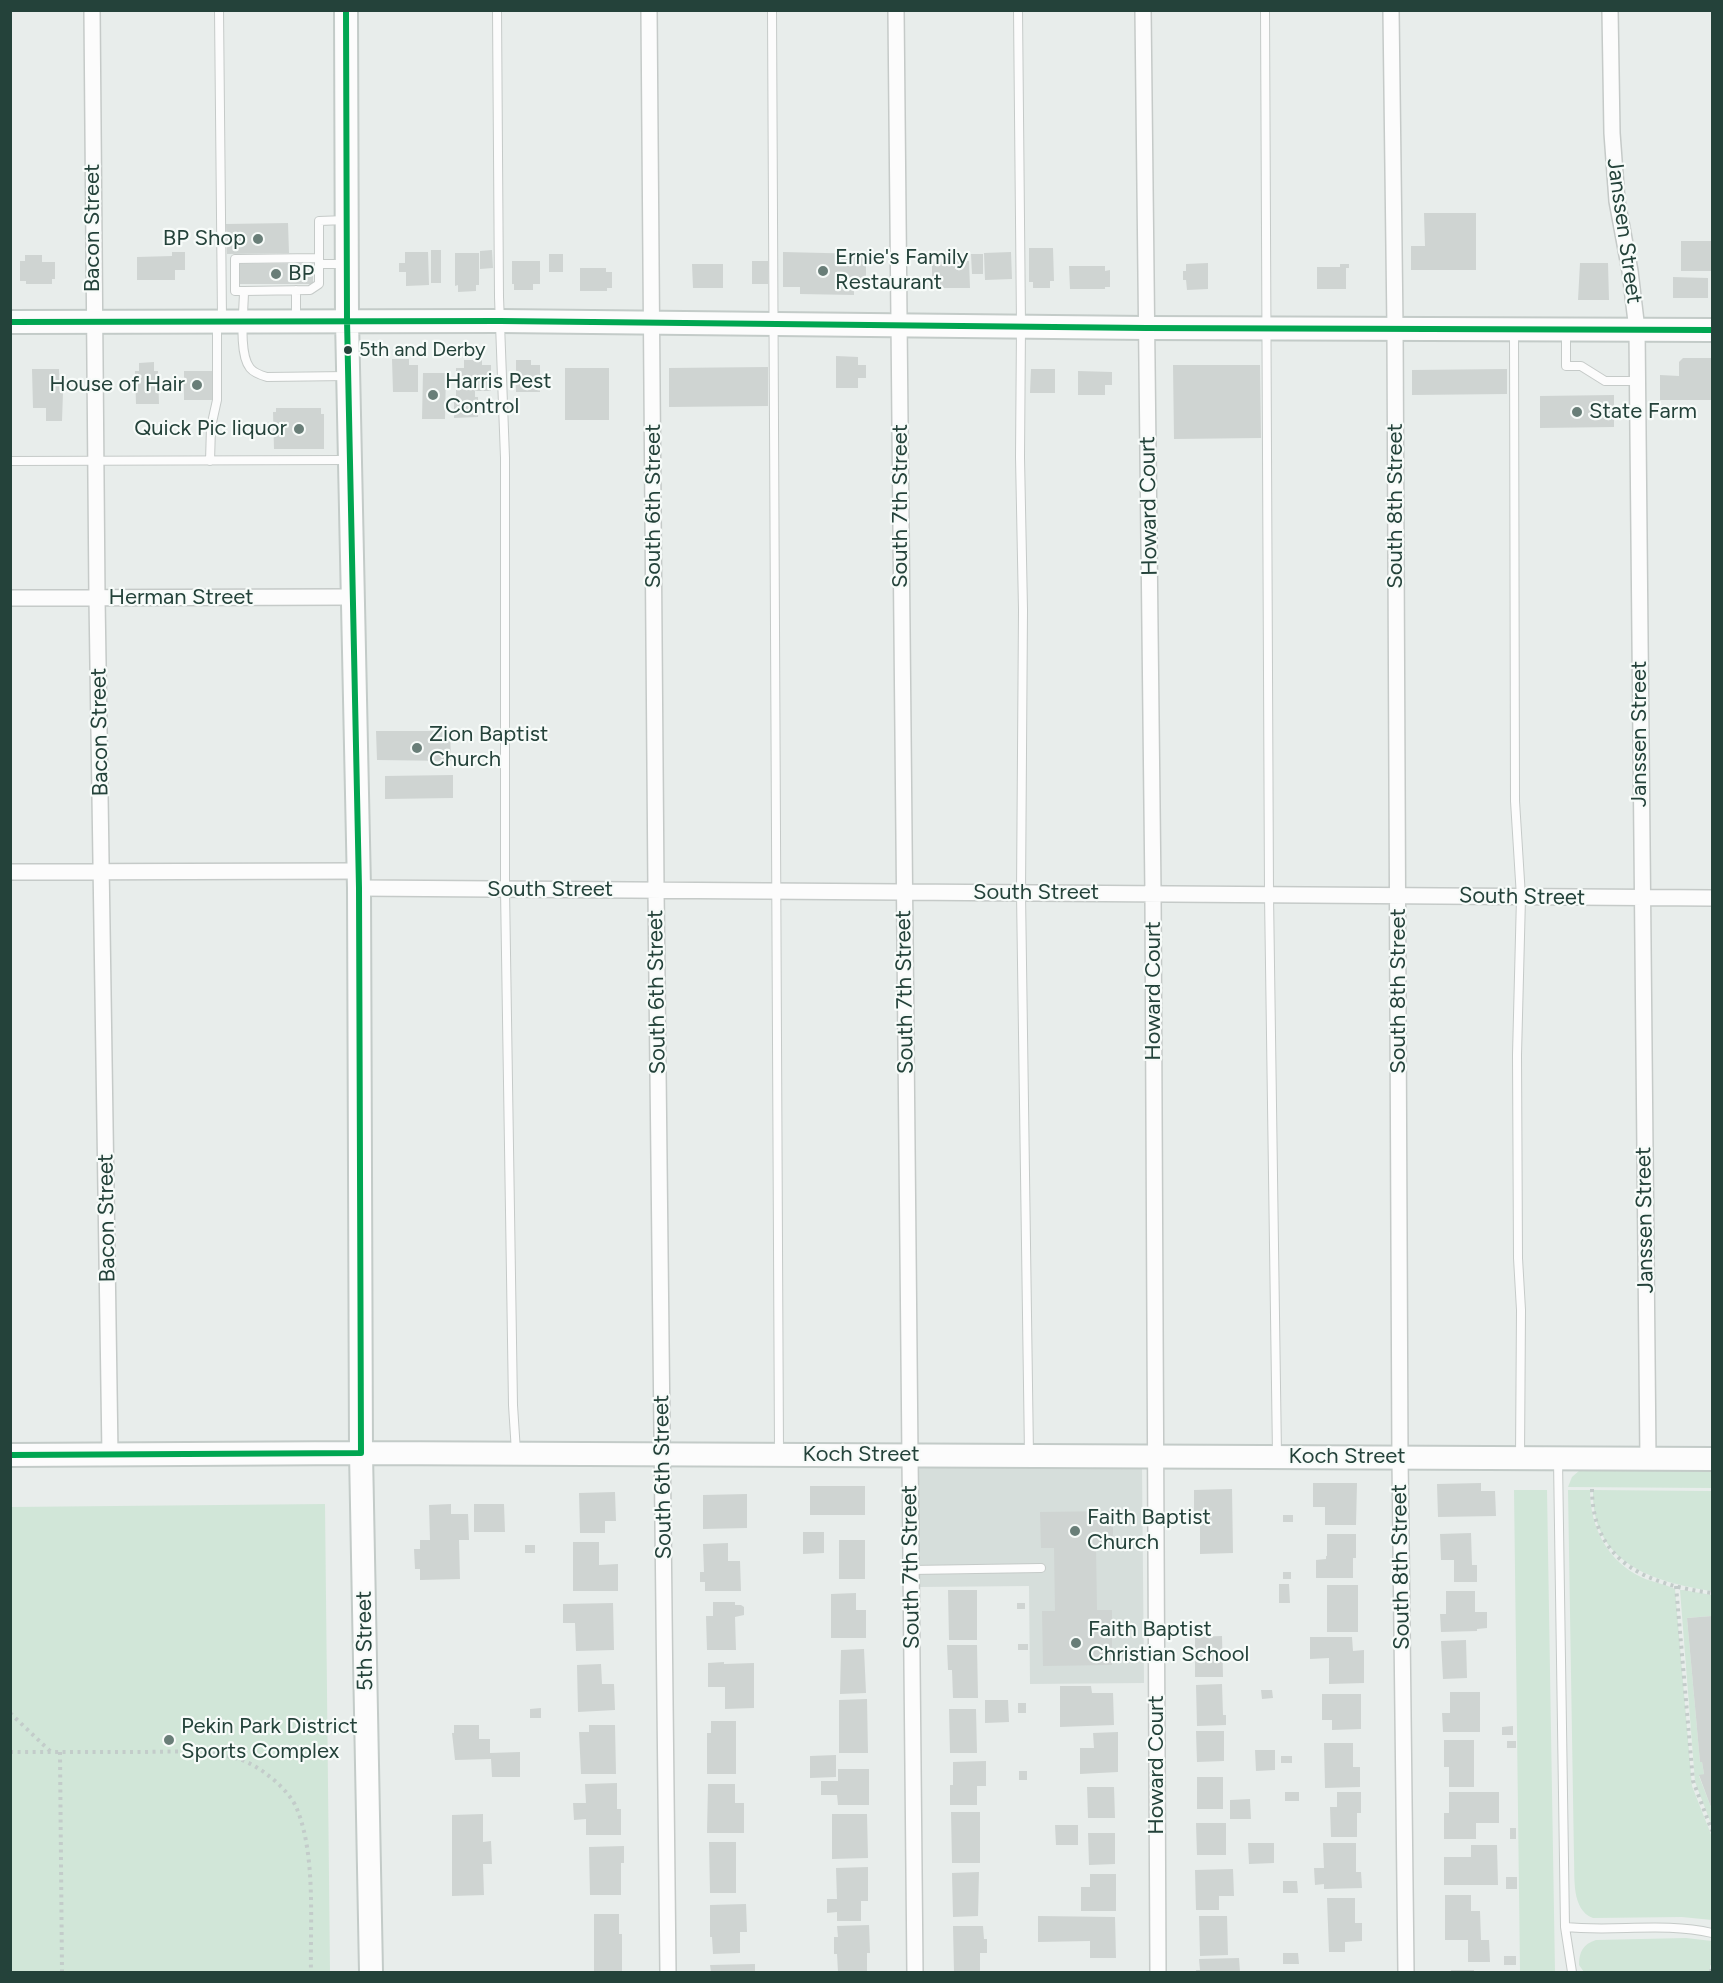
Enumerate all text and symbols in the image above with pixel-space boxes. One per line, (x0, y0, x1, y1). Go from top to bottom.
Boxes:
street label: Janssen Street (1601, 157, 1647, 305)
street label: Bacon Street (80, 164, 106, 292)
place label: BP Shop (163, 226, 246, 252)
marker: BP Shop (251, 232, 265, 246)
place label: Ernie's Family Restaurant (835, 245, 968, 296)
place label: BP (288, 261, 314, 287)
marker: Ernie's Family Restaurant (816, 264, 830, 278)
marker: BP (269, 267, 283, 281)
place label: 5th and Derby (359, 338, 486, 362)
marker: 5th and Derby (342, 344, 354, 356)
place label: Harris Pest Control (445, 369, 552, 420)
place label: House of Hair (49, 372, 185, 398)
marker: House of Hair (190, 378, 204, 392)
marker: Harris Pest Control (426, 388, 440, 402)
place label: State Farm (1589, 399, 1697, 425)
marker: State Farm (1570, 405, 1584, 419)
place label: Quick Pic liquor (134, 416, 287, 442)
marker: Quick Pic liquor (292, 422, 306, 436)
street label: South 8th Street (1383, 423, 1409, 589)
street label: South 6th Street (641, 424, 667, 588)
street label: South 7th Street (888, 424, 914, 588)
street label: Howard Court (1135, 436, 1163, 576)
street label: Herman Street (108, 585, 254, 611)
street label: Janssen Street (1627, 661, 1653, 807)
street label: Bacon Street (86, 667, 114, 797)
place label: Zion Baptist Church (429, 722, 548, 774)
marker: Zion Baptist Church (410, 741, 424, 755)
street label: South Street (487, 877, 613, 903)
street label: South Street (973, 880, 1099, 906)
street label: South Street (1459, 883, 1585, 911)
street label: South 8th Street (1386, 908, 1412, 1074)
street label: South 6th Street (642, 909, 672, 1075)
street label: South 7th Street (890, 910, 920, 1074)
street label: Howard Court (1141, 921, 1167, 1061)
street label: Janssen Street (1631, 1146, 1659, 1294)
street label: Bacon Street (93, 1153, 121, 1283)
street label: South 6th Street (648, 1394, 678, 1560)
street label: Koch Street (802, 1442, 920, 1468)
street label: Koch Street (1288, 1444, 1406, 1470)
street label: South 8th Street (1386, 1484, 1416, 1650)
street label: South 7th Street (896, 1485, 926, 1649)
place label: Faith Baptist Church (1087, 1505, 1211, 1556)
marker: Faith Baptist Church (1068, 1524, 1082, 1538)
street label: 5th Street (351, 1591, 379, 1691)
place label: Faith Baptist Christian School (1088, 1617, 1249, 1669)
marker: Faith Baptist Christian School (1069, 1636, 1083, 1650)
street label: Howard Court (1144, 1695, 1170, 1835)
place label: Pekin Park District Sports Complex (181, 1714, 358, 1766)
marker: Pekin Park District Sports Complex (162, 1733, 176, 1747)

